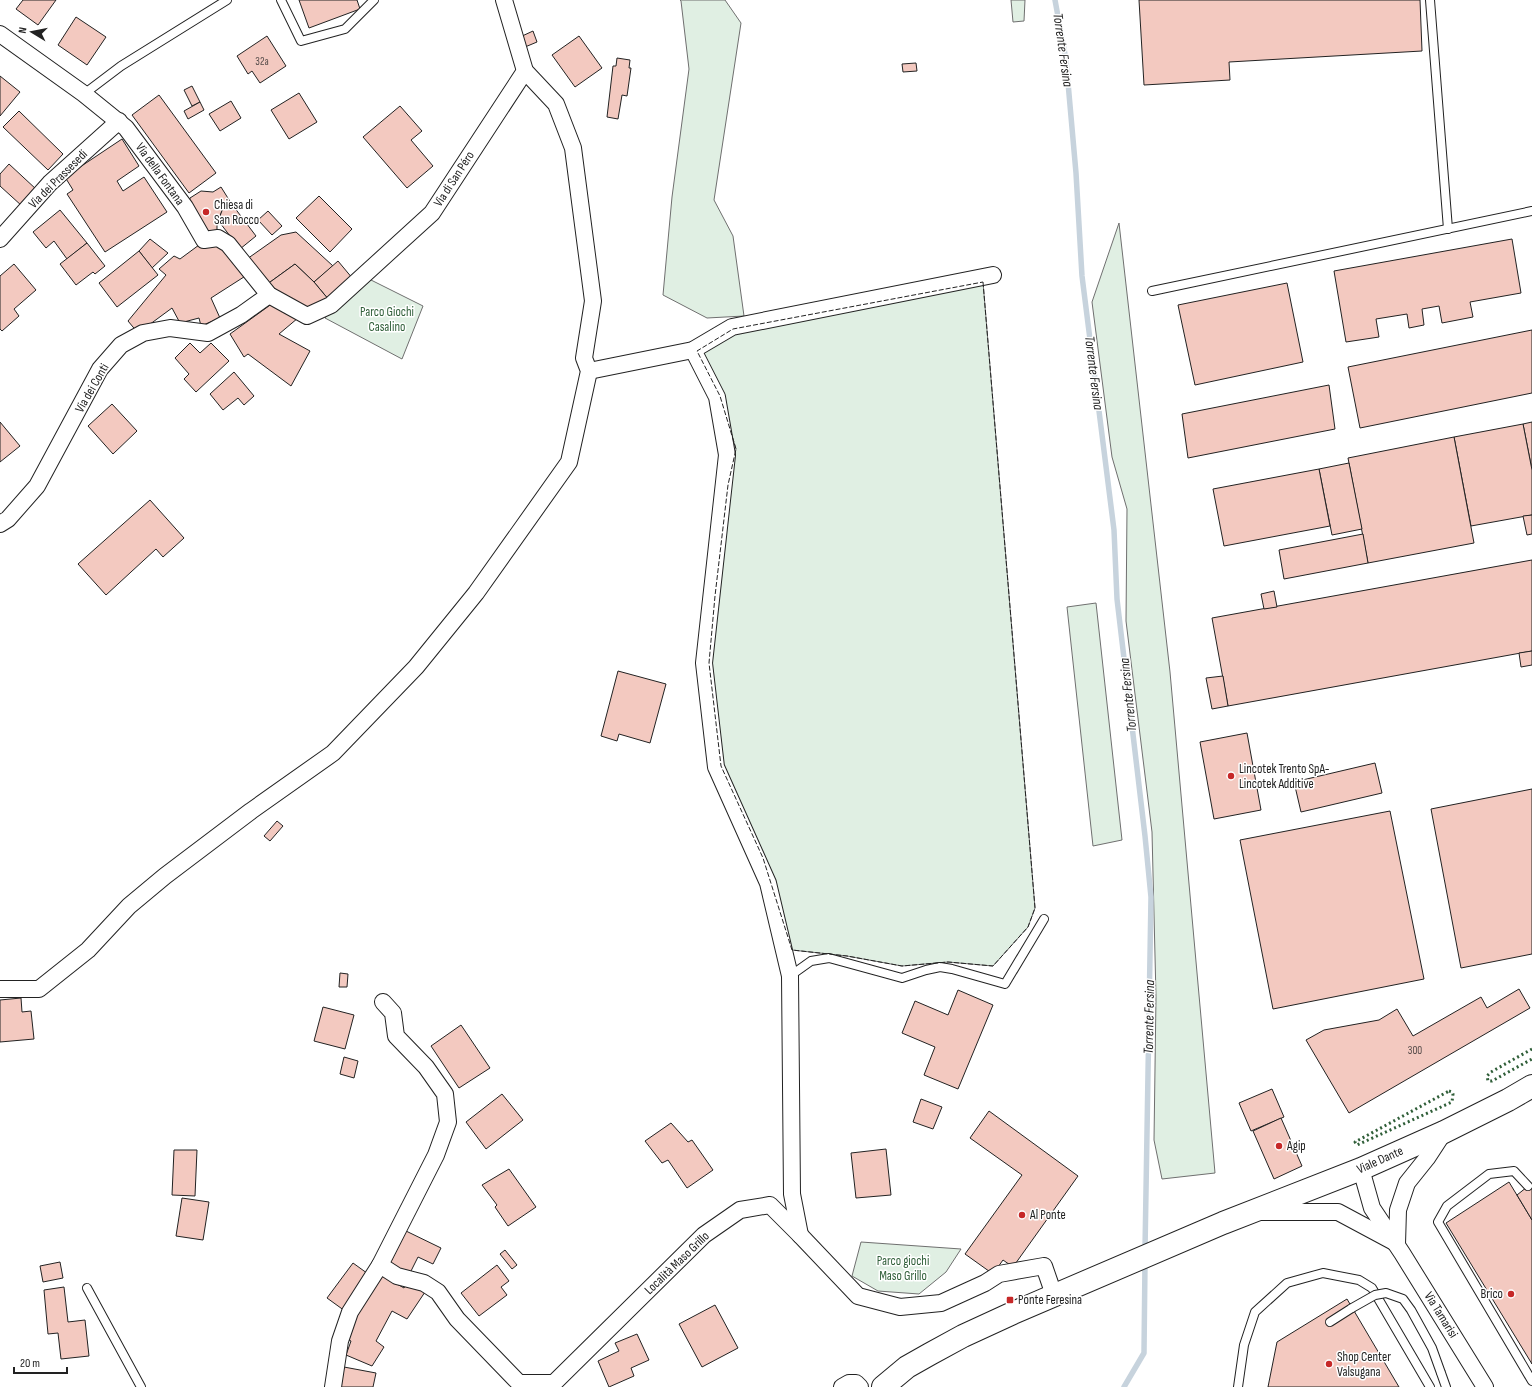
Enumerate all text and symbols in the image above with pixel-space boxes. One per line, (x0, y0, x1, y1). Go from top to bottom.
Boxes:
north arrow (12, 12, 52, 52)
water label: Torrente Fersina (1049, 12, 1077, 88)
text: N (16, 26, 30, 34)
house number: 32a (255, 55, 269, 68)
street label: Via della Fontana (132, 140, 188, 208)
street label: Via dei Prassesedi (25, 146, 91, 212)
street label: Via di San Péro (430, 148, 478, 210)
place label: Chiesa di San Rocco (214, 197, 259, 228)
marker: Chiesa di San Rocco (201, 207, 211, 217)
park label: Parco Giochi Casalino (360, 304, 414, 335)
water label: Torrente Fersina (1081, 335, 1107, 411)
street label: Via dei Conti (72, 361, 112, 415)
water label: Torrente Fersina (1116, 657, 1140, 733)
place label: Lincotek Trento SpA- Lincotek Additive (1239, 761, 1330, 792)
marker: Lincotek Trento SpA- Lincotek Additive (1226, 771, 1236, 781)
water label: Torrente Fersina (1140, 979, 1158, 1054)
house number: 300 (1408, 1044, 1422, 1057)
place label: Agip (1286, 1138, 1306, 1154)
marker: Agip (1274, 1141, 1284, 1151)
street label: Viale Dante (1354, 1143, 1406, 1177)
place label: Al Ponte (1029, 1207, 1066, 1223)
marker: Al Ponte (1017, 1210, 1027, 1220)
street label: Località Maso Grillo (641, 1228, 713, 1298)
park label: Parco giochi Maso Grillo (877, 1253, 929, 1284)
place label: Brico (1481, 1286, 1503, 1302)
street label: Via Tamarisi (1421, 1289, 1461, 1341)
marker: Brico (1506, 1289, 1516, 1299)
place label: Ponte Feresina (1018, 1292, 1082, 1308)
marker: Ponte Feresina (1005, 1295, 1015, 1305)
scale bar (14, 1349, 67, 1375)
place label: Shop Center Valsugana (1337, 1349, 1391, 1380)
text: 20 m (20, 1356, 40, 1371)
marker: Shop Center Valsugana (1324, 1359, 1334, 1369)

